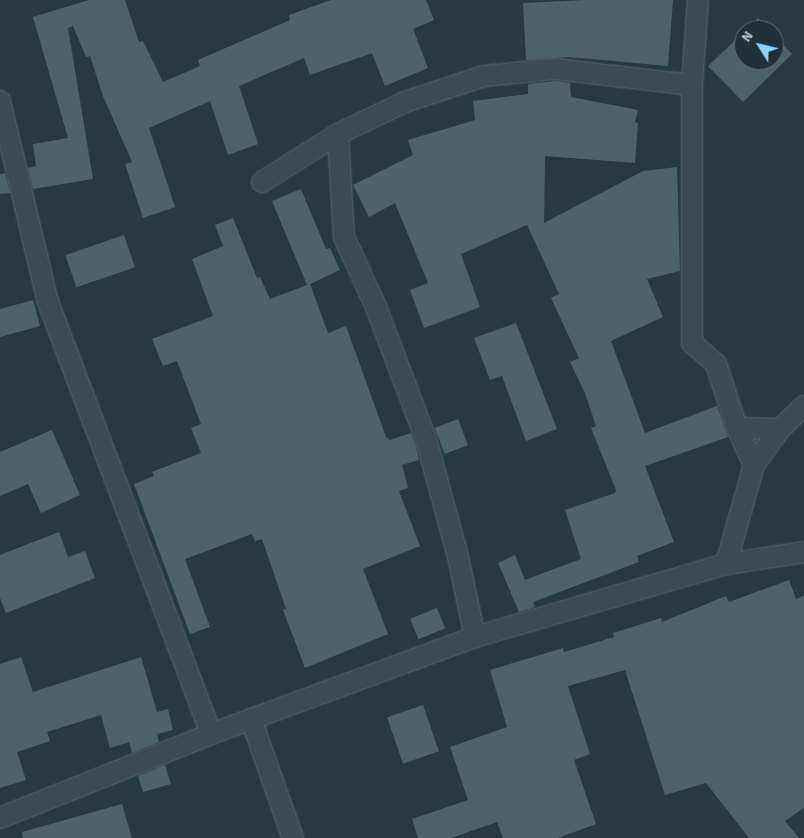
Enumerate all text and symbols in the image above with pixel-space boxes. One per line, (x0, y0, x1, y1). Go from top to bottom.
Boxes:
north arrow (734, 20, 784, 70)
text: N (737, 27, 759, 46)

